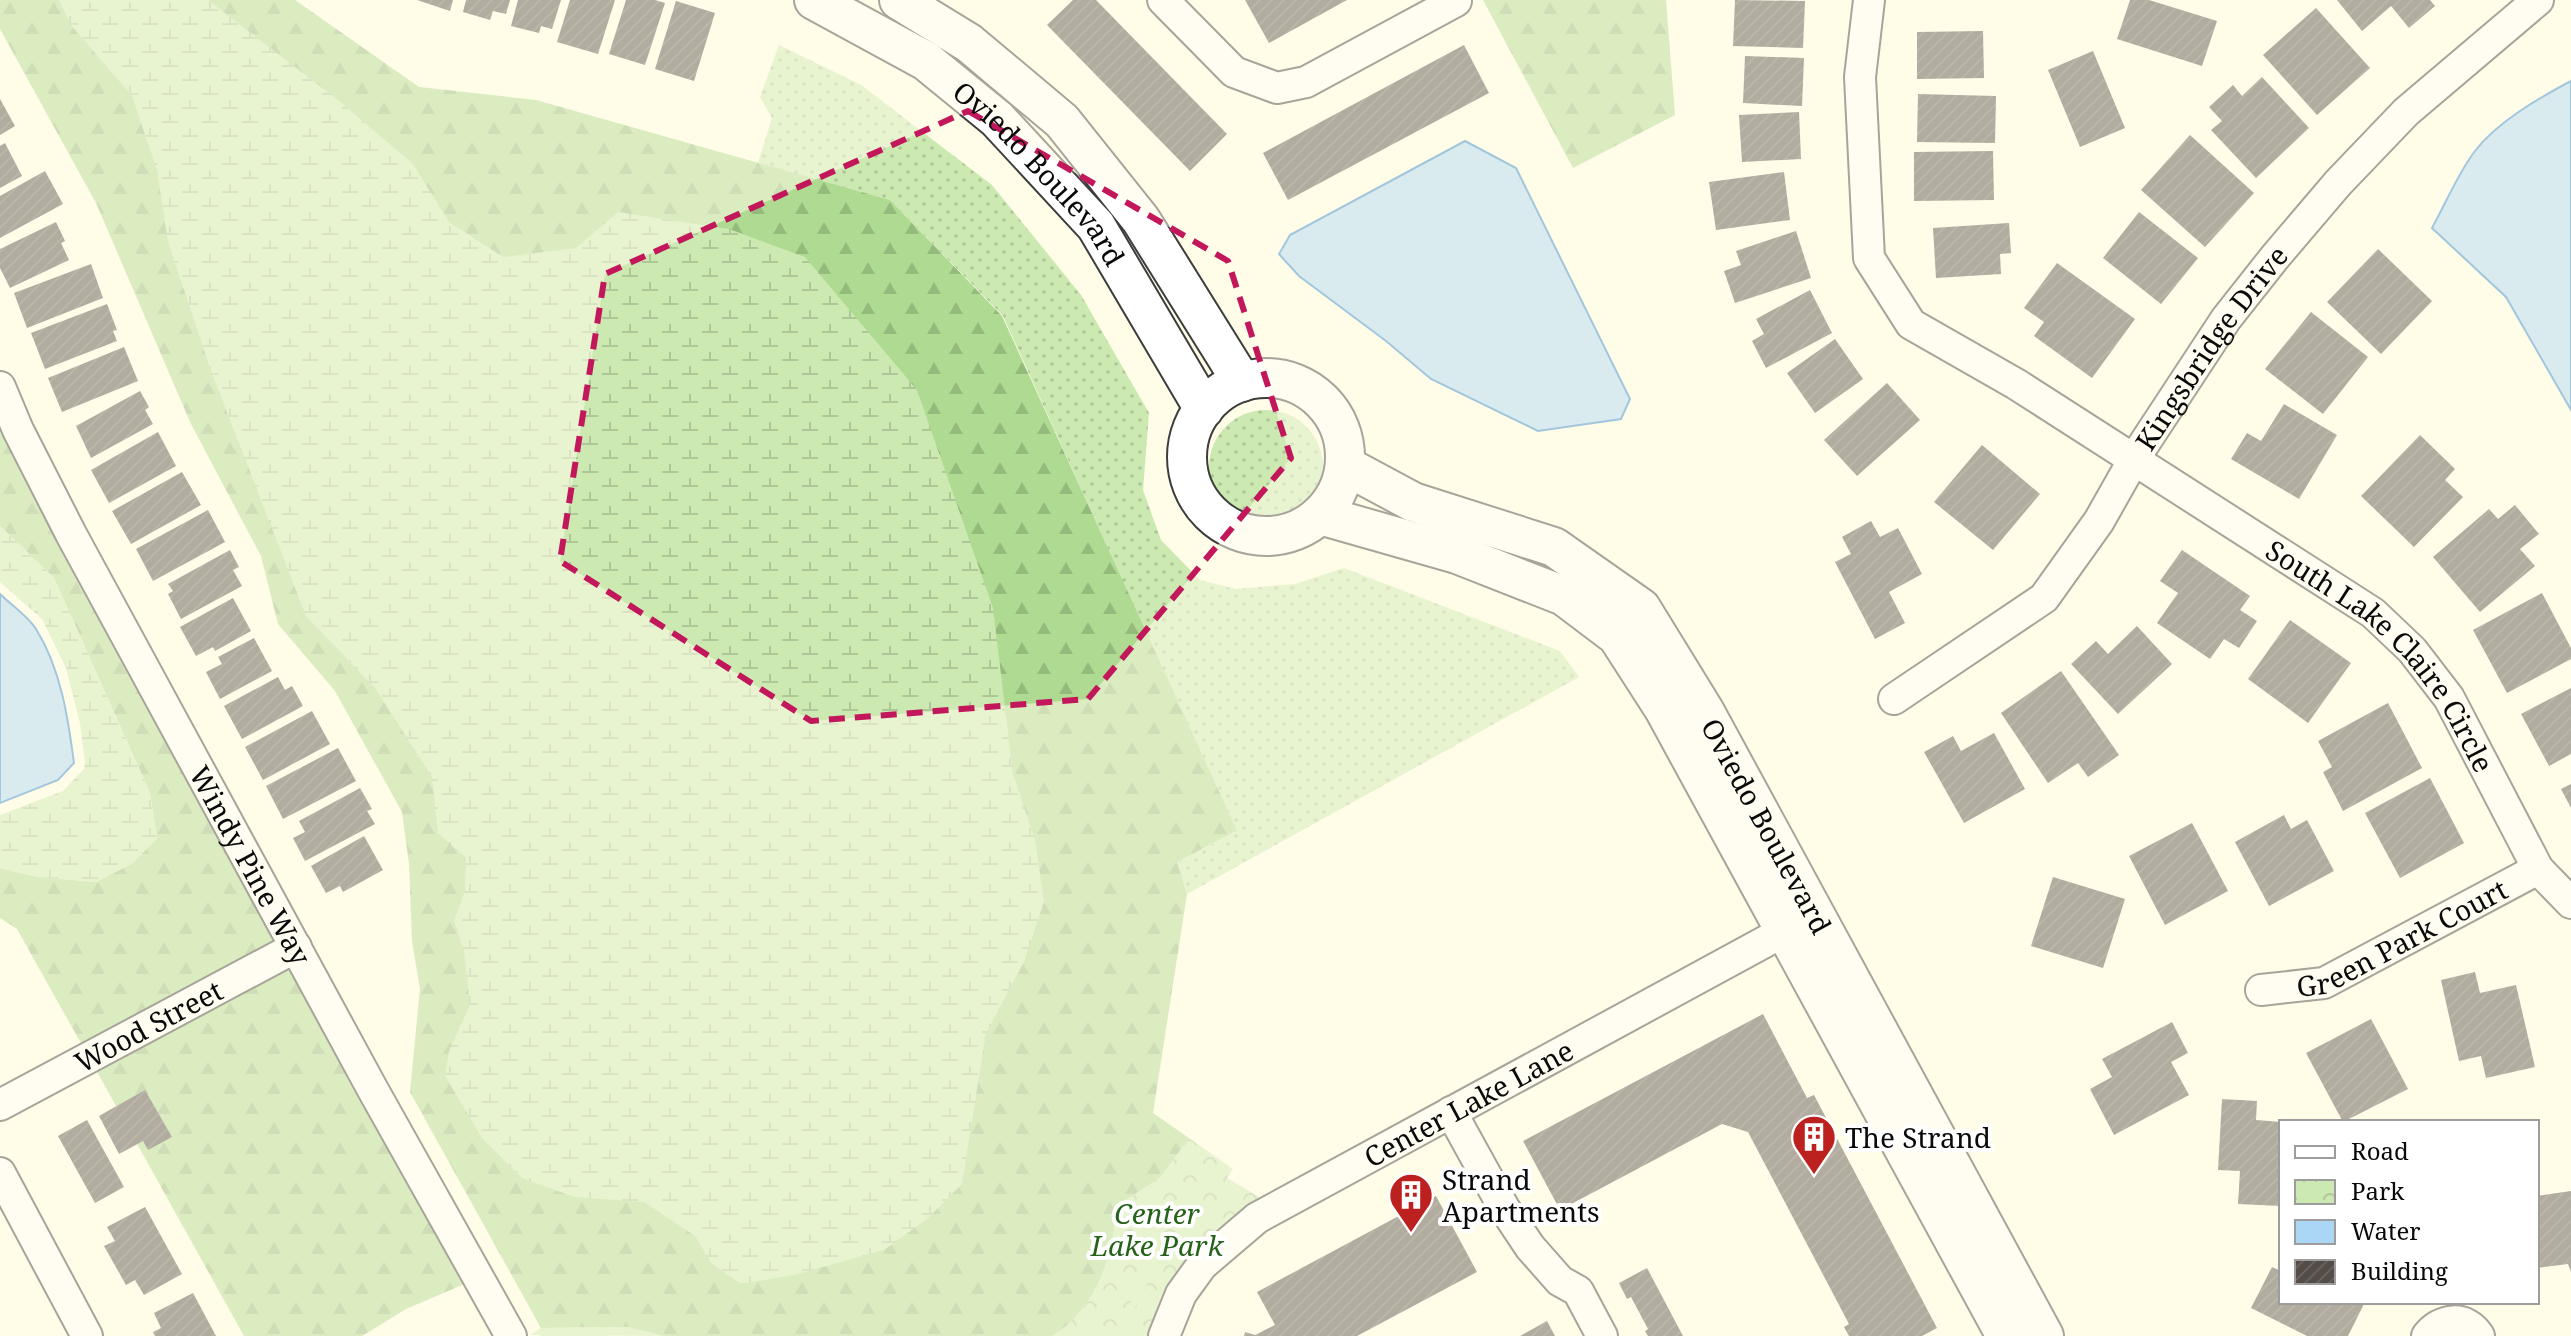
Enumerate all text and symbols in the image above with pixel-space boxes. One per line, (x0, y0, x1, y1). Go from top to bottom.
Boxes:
street label: Oviedo Boulevard (945, 72, 1134, 273)
street label: Kingsbridge Drive (2126, 237, 2296, 457)
street label: South Lake Claire Circle (2259, 530, 2503, 778)
street label: Oviedo Boulevard (1693, 711, 1841, 940)
street label: Windy Pine Way (181, 759, 320, 971)
street label: Green Park Court (2295, 870, 2514, 1005)
street label: Wood Street (68, 971, 229, 1081)
street label: Center Lake Lane (1357, 1031, 1580, 1175)
building icon: The Strand (1790, 1113, 1838, 1176)
place label: The Strand (1845, 1118, 1991, 1156)
legend (2279, 1120, 2539, 1304)
text: Road (2351, 1134, 2409, 1167)
place label: Strand Apartments (1442, 1160, 1600, 1230)
building icon: Strand Apartments (1387, 1171, 1435, 1234)
text: Park (2351, 1174, 2405, 1207)
park label: Center Lake Park (1090, 1194, 1224, 1264)
text: Water (2351, 1214, 2421, 1247)
text: Building (2351, 1254, 2448, 1287)

